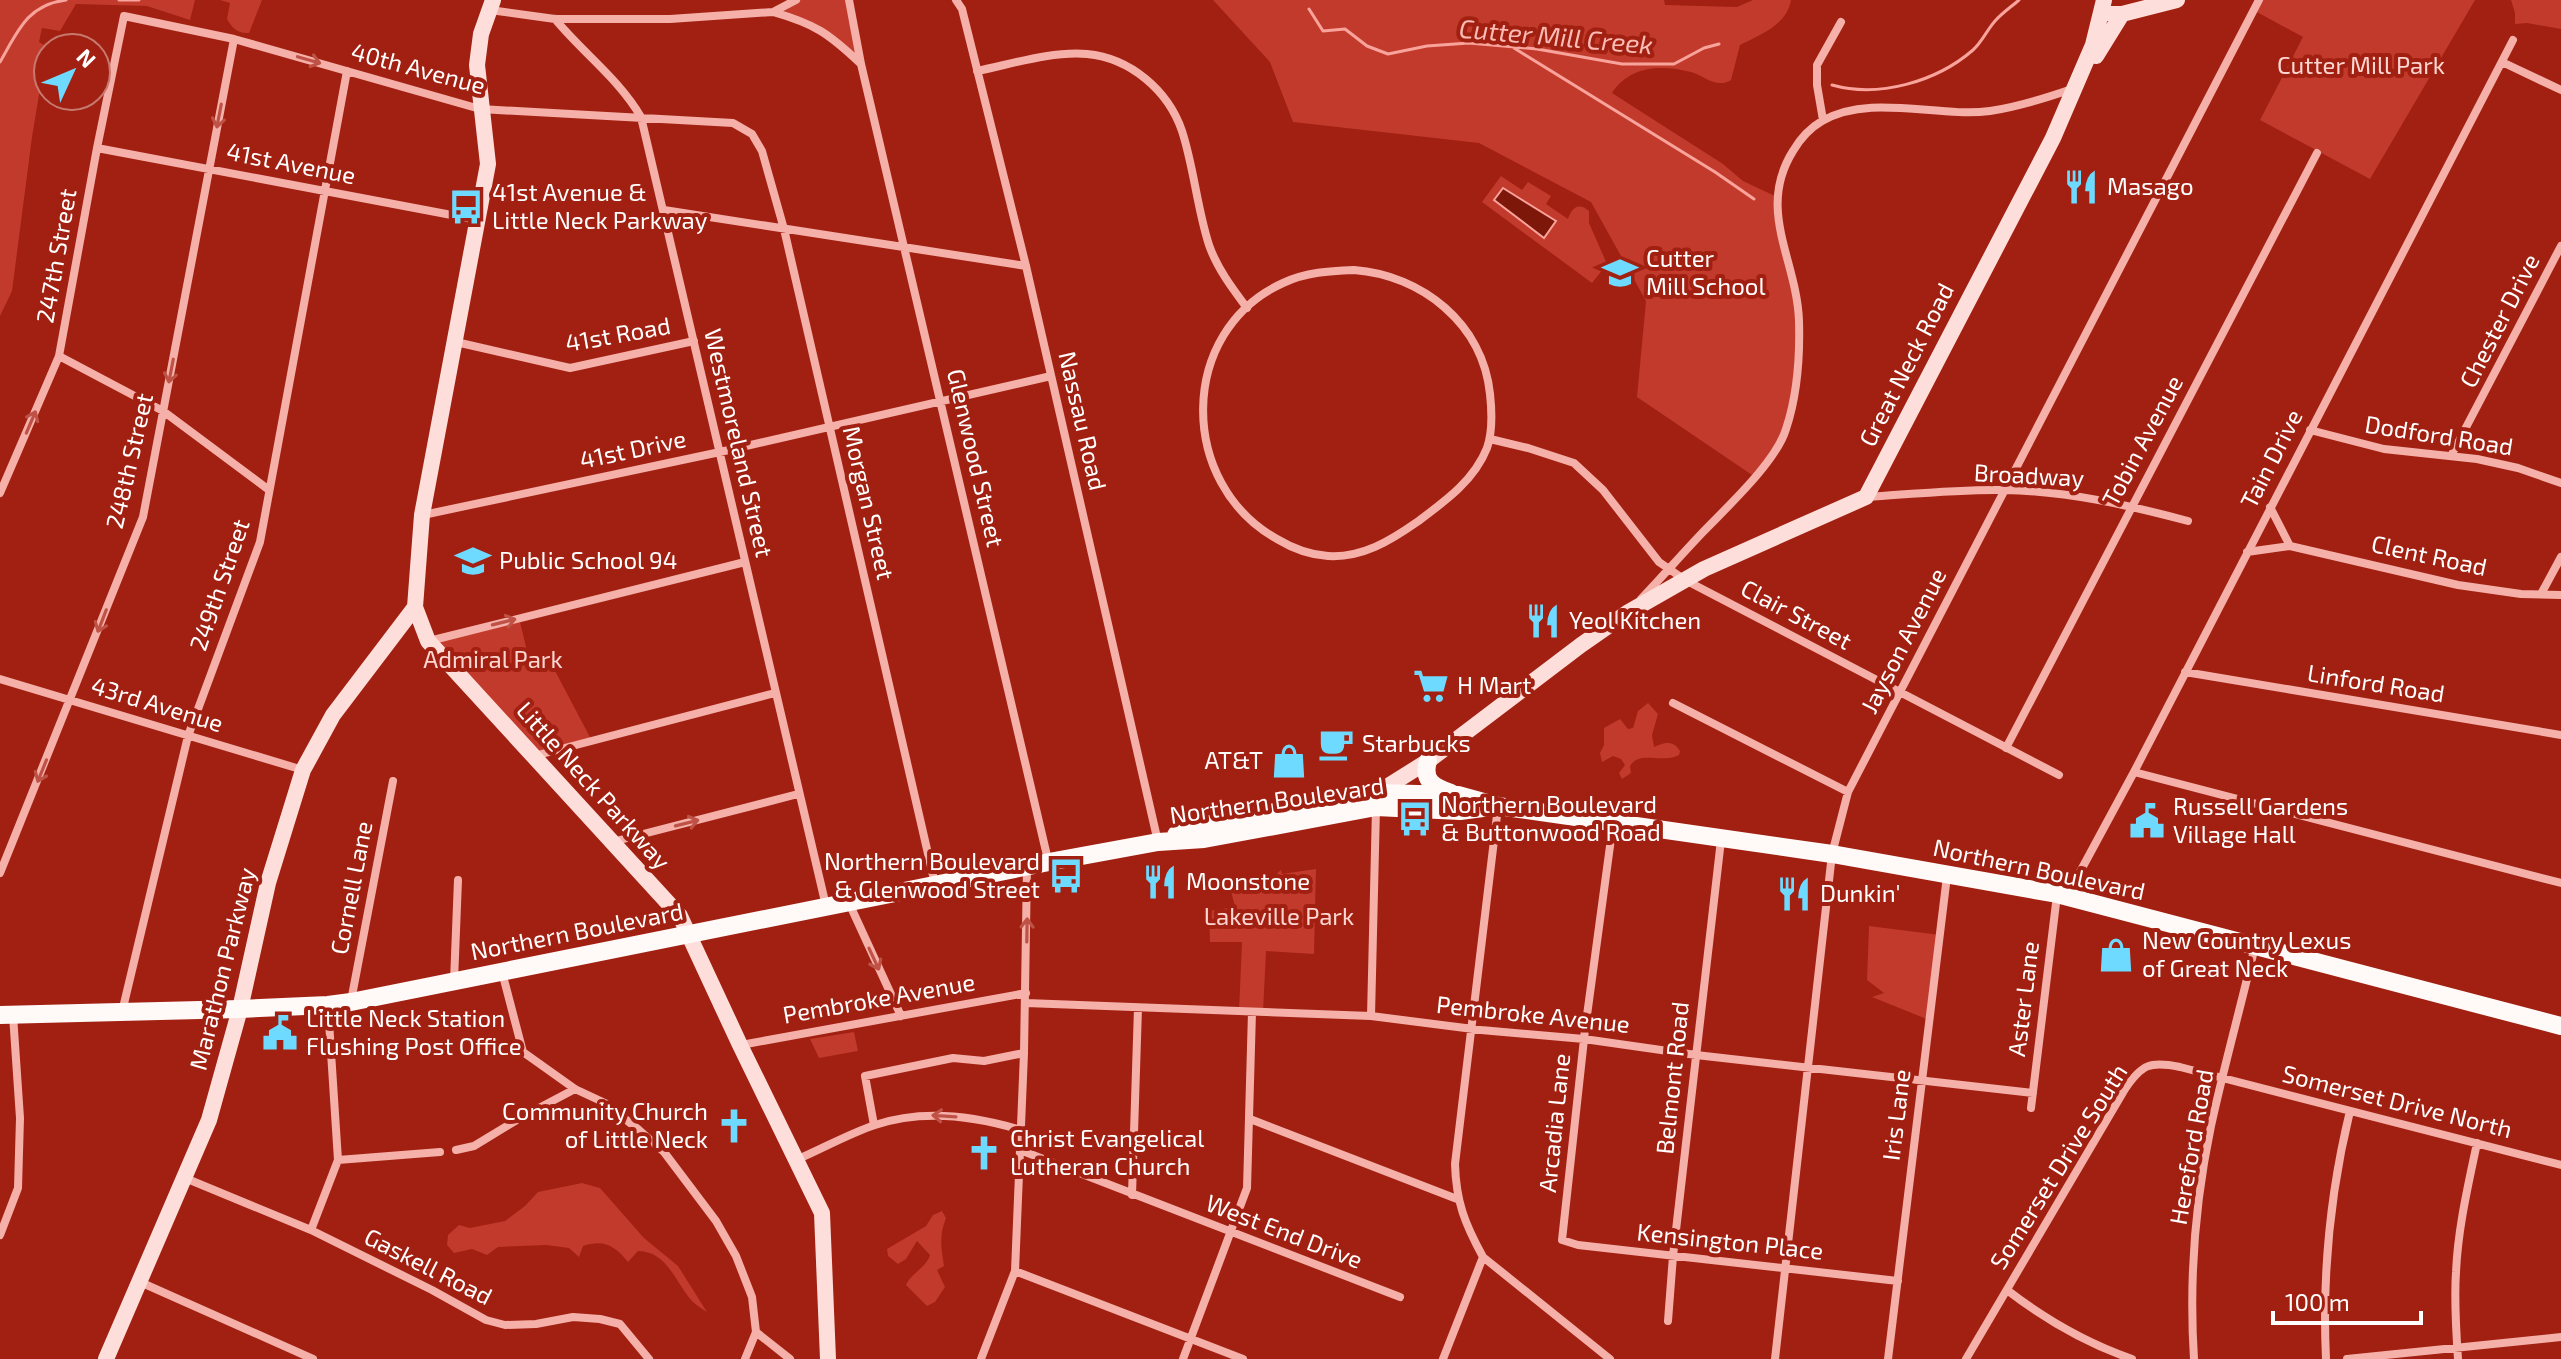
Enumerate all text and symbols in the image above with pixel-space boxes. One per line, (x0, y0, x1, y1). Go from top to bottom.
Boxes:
water label: Cutter Mill Creek (1458, 12, 1654, 59)
north arrow (32, 32, 112, 112)
street label: 40th Avenue (348, 36, 489, 99)
text: N (72, 43, 102, 72)
park label: Cutter Mill Park (2277, 50, 2445, 79)
one-way arrow (295, 53, 321, 68)
one-way arrow (211, 102, 226, 128)
street label: 41st Avenue (224, 136, 358, 189)
restaurant icon: Masago (2062, 168, 2100, 206)
place label: Masago (2107, 171, 2194, 200)
place label: 41st Avenue & Little Neck Parkway (492, 177, 708, 234)
street label: 247th Street (29, 186, 82, 325)
bus stop icon: 41st Avenue & Little Neck Parkway (447, 188, 485, 226)
place label: Cutter Mill School (1646, 243, 1766, 300)
street label: Chester Drive (2453, 249, 2545, 392)
school or university icon: Cutter Mill School (1601, 254, 1639, 292)
street label: Great Neck Road (1852, 278, 1959, 451)
street label: 41st Road (563, 310, 673, 357)
street label: Westmoreland Street (699, 326, 780, 560)
street label: Nassau Road (1053, 348, 1114, 493)
one-way arrow (162, 358, 177, 383)
street label: Glenwood Street (942, 366, 1011, 550)
street label: Tobin Avenue (2095, 370, 2188, 511)
street label: 248th Street (99, 390, 158, 531)
street label: Tain Drive (2233, 404, 2308, 513)
street label: Dodford Road (2363, 408, 2515, 461)
one-way arrow (25, 410, 40, 434)
street label: 41st Drive (577, 423, 689, 474)
street label: Morgan Street (838, 423, 901, 582)
street label: Broadway (1973, 457, 2085, 492)
street label: 249th Street (183, 515, 255, 654)
street label: Clent Road (2369, 528, 2490, 581)
school or university icon: Public School 94 (454, 542, 492, 580)
place label: Public School 94 (499, 545, 677, 574)
street label: Jayson Avenue (1854, 563, 1952, 718)
street label: Clair Street (1736, 572, 1857, 655)
restaurant icon: Yeol Kitchen (1524, 602, 1562, 640)
place label: Yeol Kitchen (1569, 605, 1701, 634)
one-way arrow (94, 608, 108, 633)
one-way arrow (491, 614, 516, 629)
park label: Admiral Park (423, 644, 563, 673)
street label: Linford Road (2306, 657, 2447, 708)
supermarket icon: H Mart (1412, 667, 1450, 705)
street label: 43rd Avenue (88, 670, 227, 737)
place label: H Mart (1457, 670, 1531, 699)
street label: Little Neck Parkway (511, 695, 677, 875)
cafe icon: Starbucks (1317, 725, 1355, 763)
place label: Starbucks (1362, 728, 1471, 757)
shop icon: AT&T (1270, 742, 1308, 780)
place label: AT&T (1205, 745, 1263, 774)
one-way arrow (33, 758, 48, 783)
street label: Northern Boulevard (1168, 770, 1386, 829)
place label: Northern Boulevard & Buttonwood Road (1441, 789, 1661, 846)
place label: Russell Gardens Village Hall (2173, 791, 2348, 848)
bus stop icon: Northern Boulevard & Buttonwood Road (1396, 800, 1434, 838)
public building icon: Russell Gardens Village Hall (2128, 802, 2166, 840)
one-way arrow (673, 814, 699, 829)
street label: Cornell Lane (323, 819, 378, 957)
street label: Northern Boulevard (1931, 832, 2148, 905)
place label: Northern Boulevard & Glenwood Street (824, 846, 1040, 903)
bus stop icon: Northern Boulevard & Glenwood Street (1047, 857, 1085, 895)
restaurant icon: Moonstone (1141, 863, 1179, 901)
street label: Marathon Parkway (182, 864, 261, 1073)
place label: Moonstone (1186, 866, 1310, 895)
restaurant icon: Dunkin' (1775, 875, 1813, 913)
place label: Dunkin' (1820, 878, 1900, 907)
street label: Northern Boulevard (468, 896, 686, 965)
park label: Lakeville Park (1204, 901, 1354, 930)
one-way arrow (1019, 917, 1034, 944)
place label: New Country Lexus of Great Neck (2142, 925, 2351, 982)
shop icon: New Country Lexus of Great Neck (2097, 936, 2135, 974)
street label: Aster Lane (2001, 939, 2044, 1058)
one-way arrow (868, 946, 883, 970)
street label: Pembroke Avenue (780, 966, 977, 1029)
street label: Pembroke Avenue (1435, 989, 1631, 1038)
street label: Belmont Road (1649, 1000, 1694, 1156)
place label: Little Neck Station Flushing Post Office (306, 1003, 522, 1060)
public building icon: Little Neck Station Flushing Post Office (261, 1014, 299, 1052)
street label: Arcadia Lane (1532, 1052, 1575, 1194)
street label: Somerset Drive South (1983, 1058, 2133, 1274)
street label: Somerset Drive North (2279, 1058, 2515, 1143)
street label: Hereford Road (2163, 1067, 2218, 1227)
street label: Iris Lane (1876, 1068, 1915, 1162)
place label: Community Church of Little Neck (502, 1096, 708, 1153)
church icon: Community Church of Little Neck (715, 1107, 753, 1145)
one-way arrow (931, 1108, 958, 1123)
place label: Christ Evangelical Lutheran Church (1010, 1123, 1204, 1180)
church icon: Christ Evangelical Lutheran Church (965, 1134, 1003, 1172)
street label: West End Drive (1202, 1187, 1367, 1274)
street label: Kensington Place (1636, 1216, 1825, 1265)
street label: Gaskell Road (360, 1221, 497, 1310)
scale bar (2273, 1275, 2421, 1325)
text: 100 m (2285, 1287, 2350, 1316)

